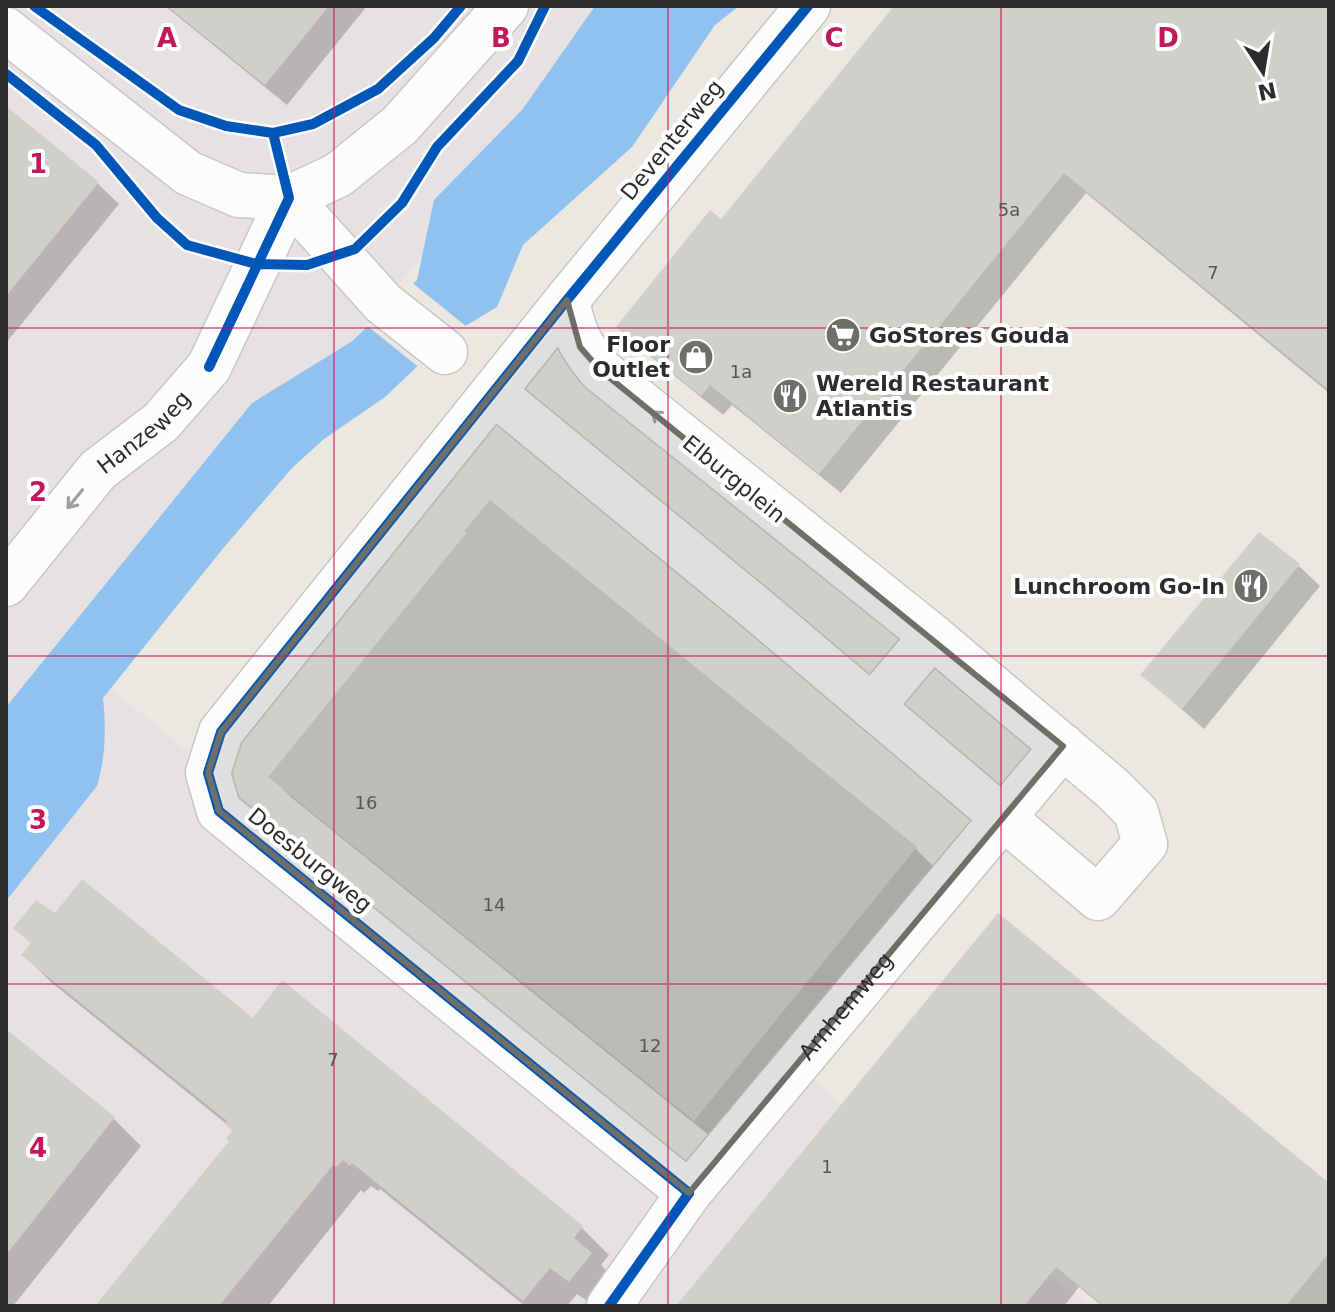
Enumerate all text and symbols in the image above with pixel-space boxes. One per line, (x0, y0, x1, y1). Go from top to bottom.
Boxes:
text: A (157, 23, 177, 53)
text: B (491, 23, 511, 53)
text: C (824, 23, 844, 53)
text: D (1157, 23, 1179, 53)
north arrow (1223, 32, 1303, 112)
street label: Deventerweg (616, 75, 728, 205)
text: N (1255, 77, 1279, 105)
text: 1 (29, 149, 47, 179)
house number: 5a (998, 199, 1020, 220)
house number: 7 (1207, 262, 1219, 283)
supermarket icon: GoStores Gouda (824, 316, 862, 354)
place label: GoStores Gouda (869, 323, 1070, 348)
place label: Floor Outlet (592, 332, 670, 382)
shop icon: Floor Outlet (677, 338, 715, 376)
house number: 1a (730, 361, 752, 382)
place label: Wereld Restaurant Atlantis (816, 371, 1049, 421)
restaurant icon: Wereld Restaurant Atlantis (771, 377, 809, 415)
street label: Hanzeweg (92, 385, 195, 479)
one-way arrow (651, 411, 672, 428)
street label: Elburgplein (678, 430, 790, 528)
text: 2 (29, 477, 47, 507)
one-way arrow (66, 488, 83, 509)
restaurant icon: Lunchroom Go-In (1232, 567, 1270, 605)
place label: Lunchroom Go-In (1013, 574, 1225, 599)
house number: 16 (355, 792, 377, 813)
street label: Doesburgweg (243, 803, 377, 917)
text: 3 (29, 805, 47, 835)
house number: 14 (483, 894, 505, 915)
street label: Arnhemweg (794, 947, 898, 1065)
house number: 12 (639, 1035, 661, 1056)
house number: 7 (327, 1049, 339, 1070)
text: 4 (29, 1133, 47, 1163)
house number: 1 (821, 1156, 833, 1177)

